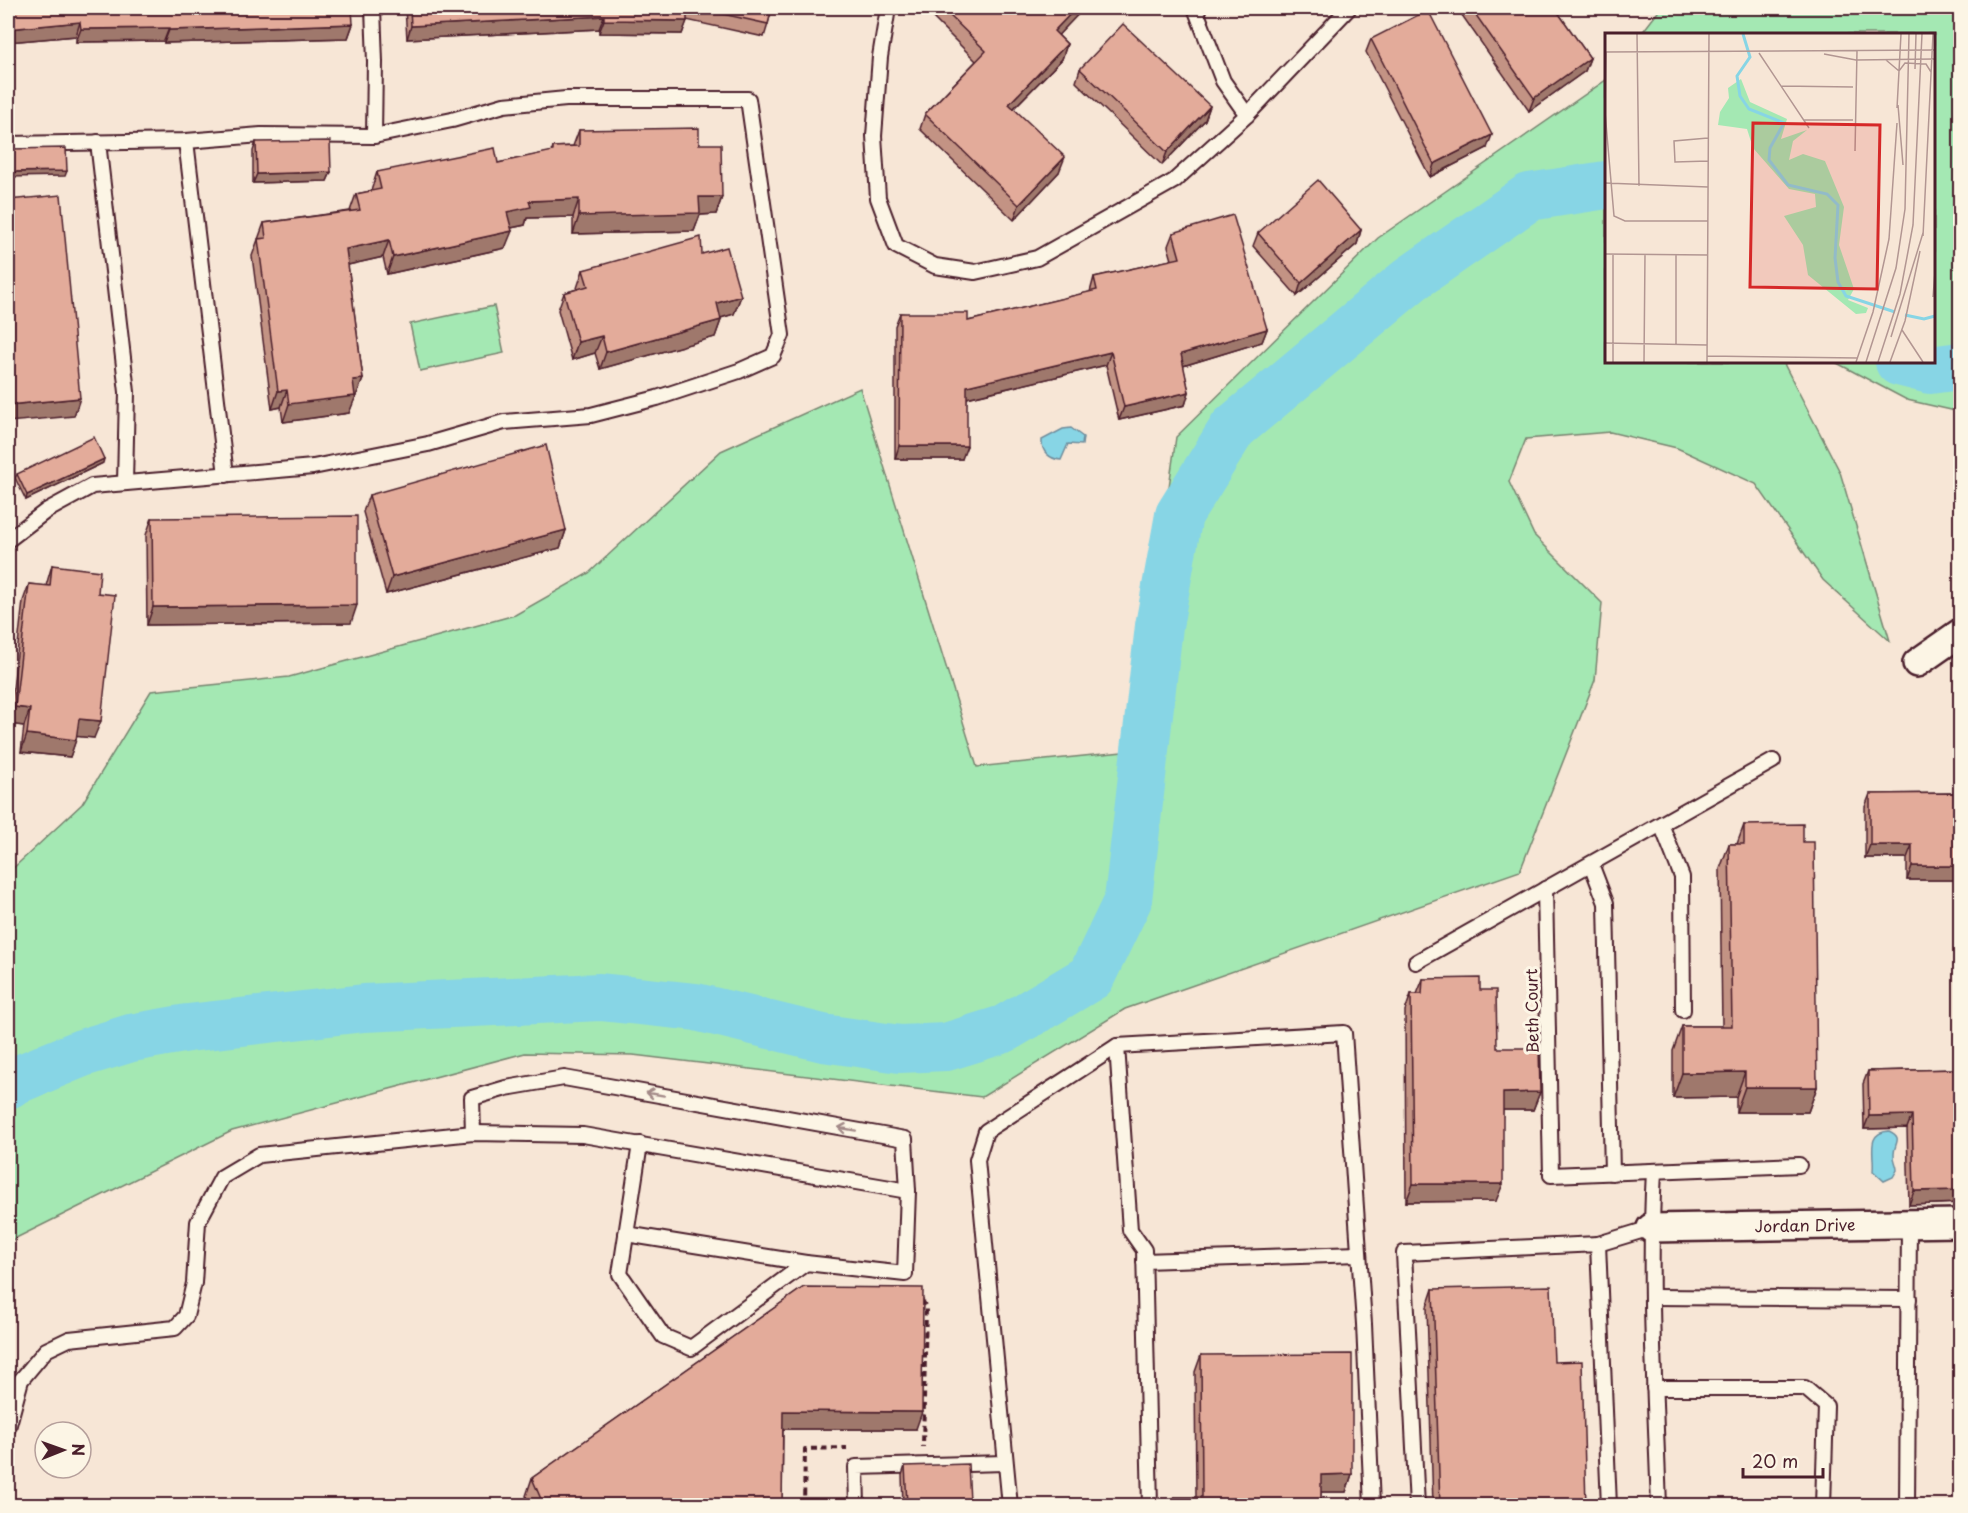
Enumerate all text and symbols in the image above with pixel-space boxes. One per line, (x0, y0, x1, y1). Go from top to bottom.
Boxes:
inset map (1605, 33, 1935, 363)
street label: Beth Court (1518, 968, 1544, 1054)
one-way arrow (646, 1088, 665, 1099)
one-way arrow (838, 1123, 857, 1134)
street label: Jordan Drive (1754, 1212, 1855, 1237)
north arrow (33, 1420, 93, 1480)
scale bar (1743, 1441, 1822, 1479)
text: N (67, 1443, 91, 1456)
text: 20 m (1752, 1447, 1798, 1474)

